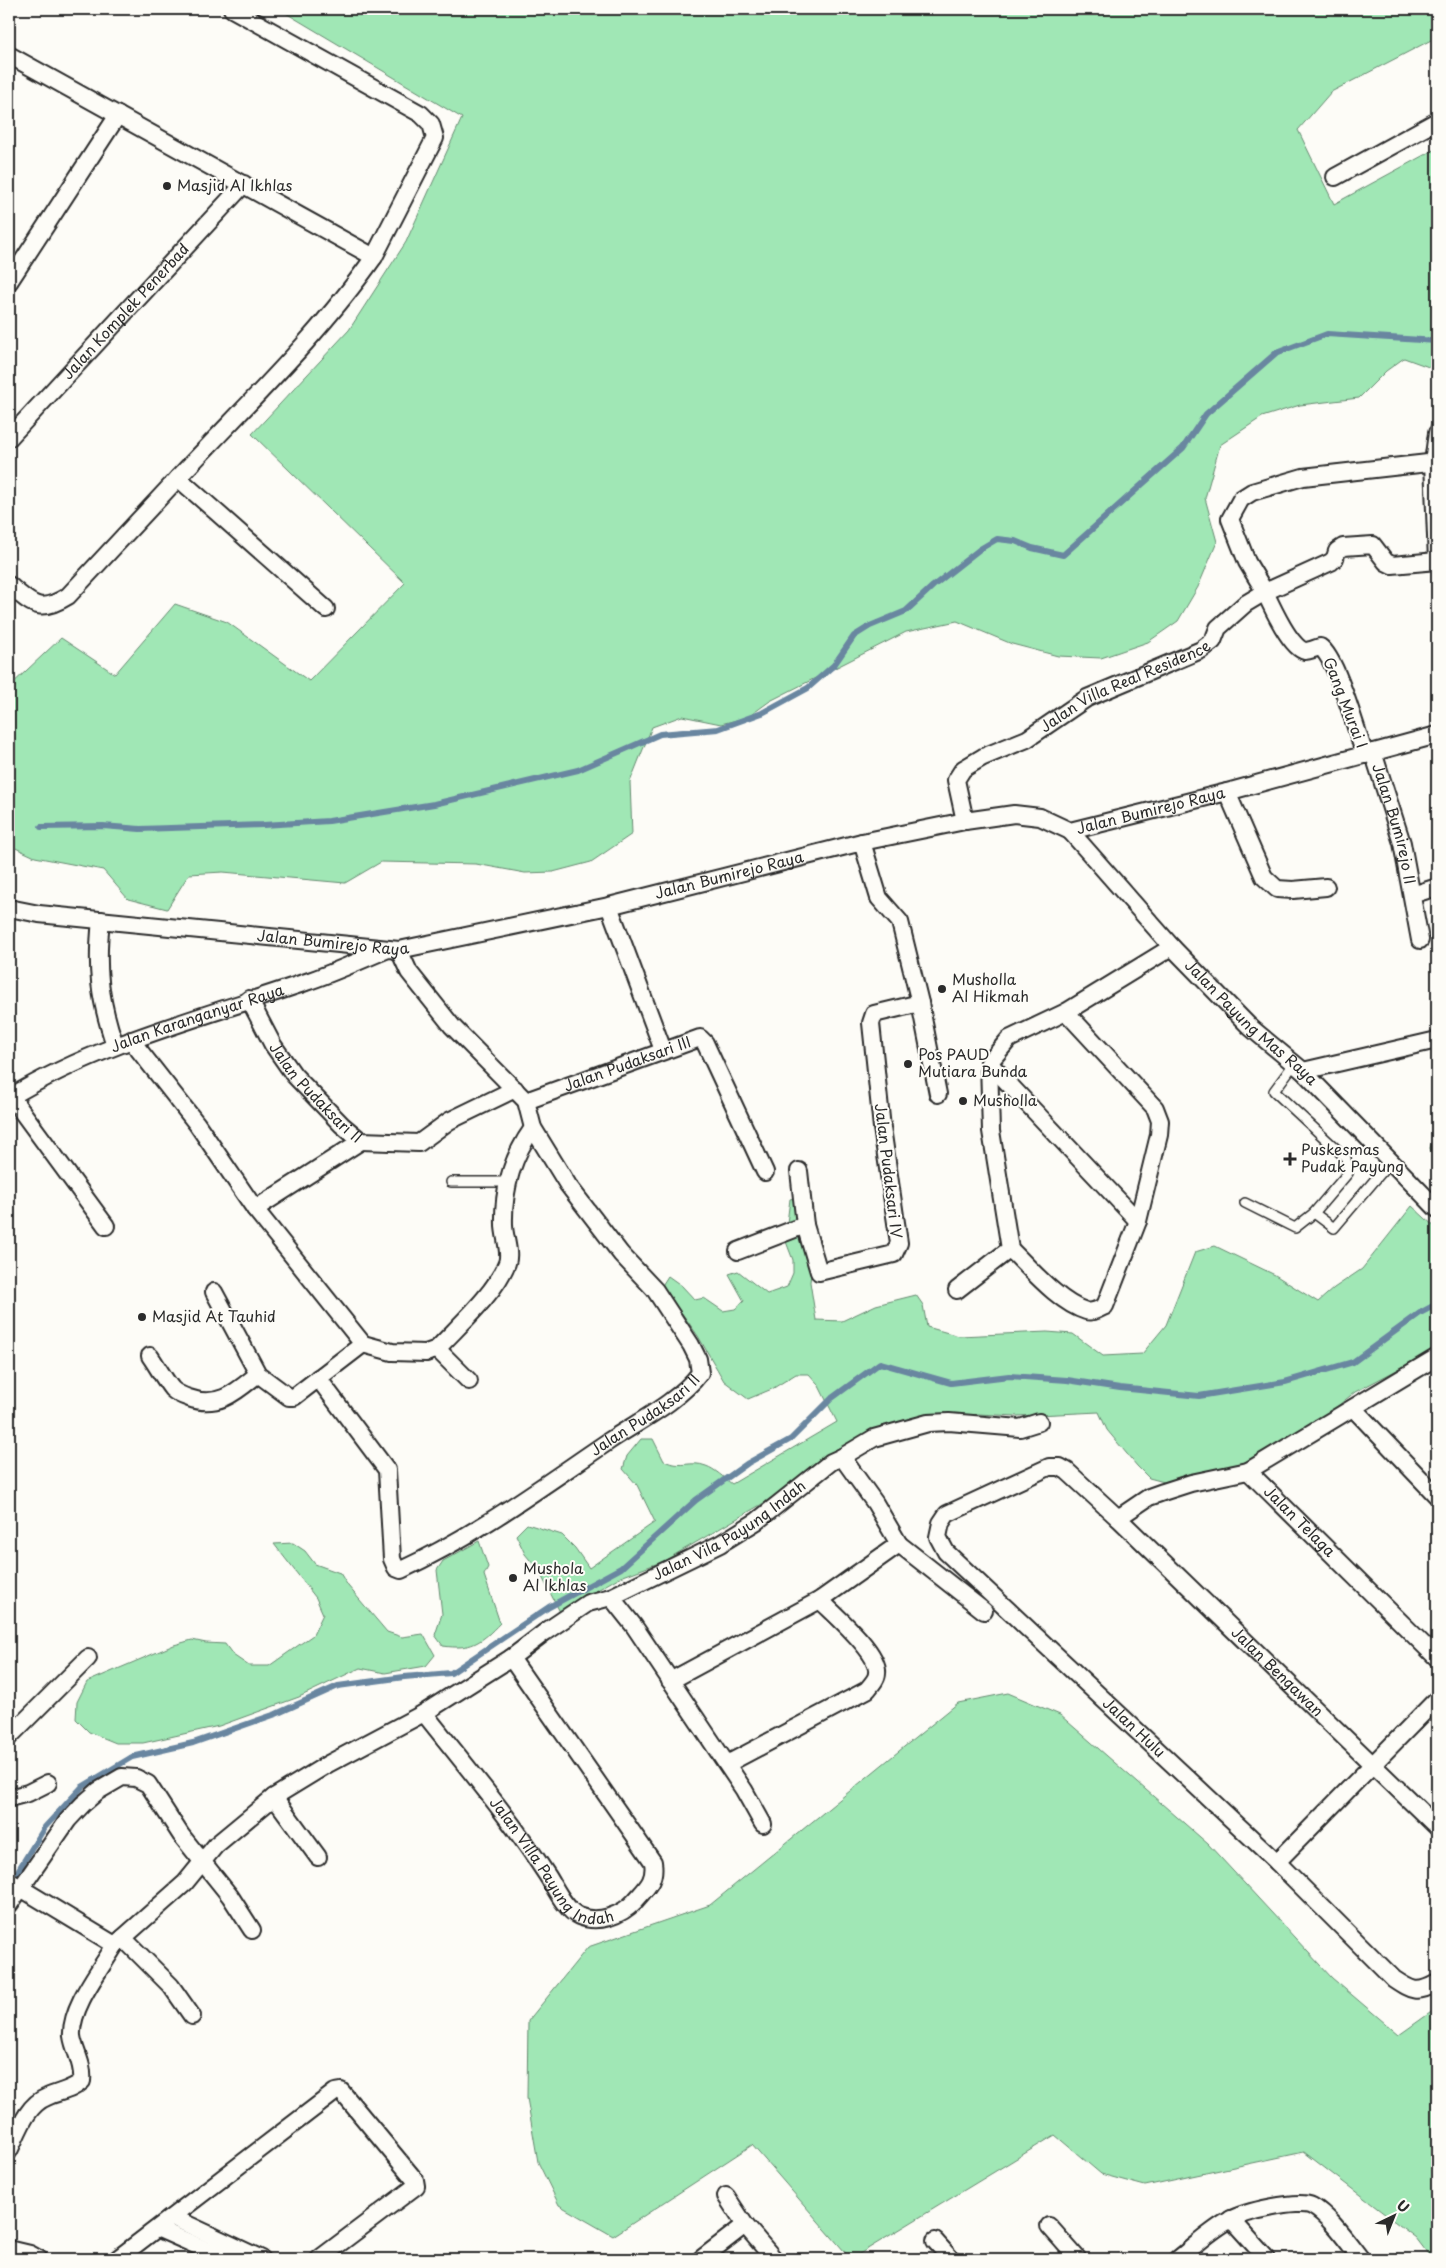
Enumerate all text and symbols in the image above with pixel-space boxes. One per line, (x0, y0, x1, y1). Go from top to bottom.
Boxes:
place label: Masjid Al Ikhlas (177, 173, 293, 196)
marker: Masjid Al Ikhlas (161, 180, 173, 192)
street label: Jalan Komplek Penerbad (56, 237, 194, 384)
street label: Jalan Villa Real Residence (1035, 634, 1215, 737)
street label: Gang Murai I (1318, 654, 1374, 751)
street label: Jalan Bumirejo II (1367, 760, 1422, 886)
street label: Jalan Bumirejo Raya (1074, 780, 1228, 839)
street label: Jalan Bumirejo Raya (652, 844, 806, 904)
street label: Jalan Bumirejo Raya (256, 923, 411, 960)
street label: Jalan Payung Mas Raya (1180, 954, 1324, 1090)
place label: Musholla Al Hikmah (952, 967, 1029, 1007)
street label: Jalan Karanganyar Raya (107, 977, 287, 1057)
marker: Musholla Al Hikmah (936, 983, 948, 995)
street label: Jalan Pudaksari III (560, 1029, 694, 1096)
street label: Jalan Pudaksari II (264, 1037, 368, 1147)
place label: Pos PAUD Mutiara Bunda (918, 1042, 1028, 1082)
marker: Pos PAUD Mutiara Bunda (902, 1058, 914, 1070)
place label: Musholla (973, 1088, 1038, 1111)
marker: Musholla (957, 1095, 969, 1107)
street label: Jalan Pudaksari IV (870, 1102, 909, 1239)
place label: Puskesmas Pudak Payung (1301, 1137, 1404, 1177)
marker: Puskesmas Pudak Payung (1283, 1152, 1297, 1166)
place label: Masjid At Tauhid (152, 1304, 276, 1327)
marker: Masjid At Tauhid (136, 1311, 148, 1323)
street label: Jalan Pudaksari II (585, 1368, 705, 1461)
street label: Jalan Vila Payung Indah (648, 1474, 810, 1585)
street label: Jalan Telaga (1259, 1480, 1342, 1562)
place label: Mushola Al Ikhlas (523, 1556, 586, 1596)
marker: Mushola Al Ikhlas (507, 1572, 519, 1584)
street label: Jalan Bengawan (1227, 1621, 1329, 1721)
street label: Jalan Hulu (1098, 1691, 1171, 1762)
street label: Jalan Villa Payung Indah (485, 1792, 616, 1929)
north arrow (1368, 2190, 1418, 2240)
text: U (1392, 2195, 1414, 2217)

